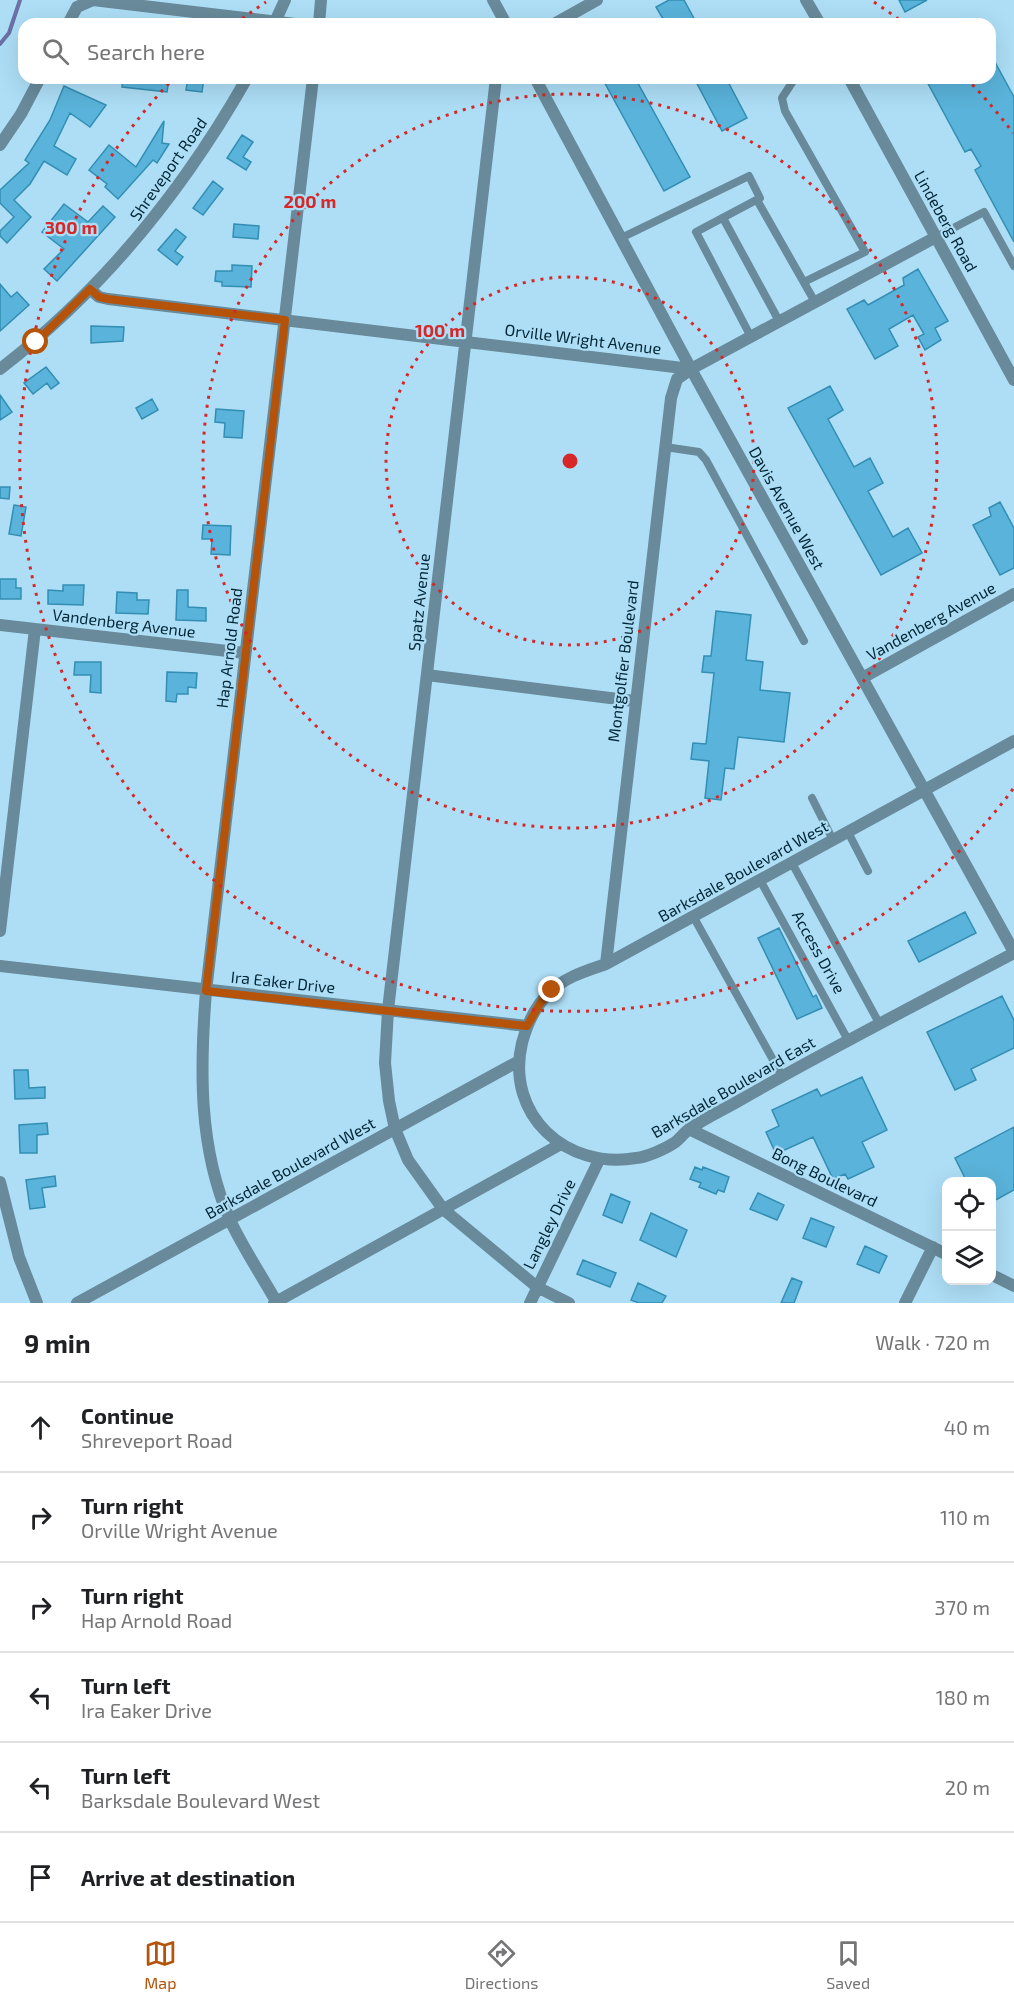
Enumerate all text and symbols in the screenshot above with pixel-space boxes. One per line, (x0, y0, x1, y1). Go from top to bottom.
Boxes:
search box (18, 18, 996, 84)
icon: search (39, 35, 72, 68)
text: Search here (87, 38, 205, 64)
street label: Shreveport Road (125, 114, 210, 224)
street label: Lindeberg Road (911, 167, 982, 275)
text: 200 m (284, 190, 336, 212)
text: 300 m (45, 216, 97, 238)
text: 100 m (415, 319, 465, 341)
street label: Orville Wright Avenue (504, 319, 662, 358)
route start (22, 328, 48, 354)
street label: Davis Avenue West (746, 443, 829, 573)
centre of rings (560, 451, 580, 471)
street label: Spatz Avenue (404, 552, 433, 652)
street label: Vandenberg Avenue (863, 577, 998, 664)
street label: Montgolfier Boulevard (603, 579, 642, 743)
street label: Hap Arnold Road (212, 587, 245, 709)
street label: Vandenberg Avenue (51, 604, 197, 641)
street label: Barksdale Boulevard West (654, 816, 831, 925)
street label: Access Drive (789, 907, 850, 996)
street label: Ira Eaker Drive (230, 967, 336, 996)
route end (538, 976, 564, 1002)
street label: Barksdale Boulevard East (648, 1032, 818, 1141)
street label: Barksdale Boulevard West (201, 1113, 378, 1222)
street label: Bong Boulevard (769, 1143, 881, 1210)
street label: Langley Drive (518, 1175, 579, 1272)
map controls (942, 1177, 996, 1285)
button: locate (942, 1177, 996, 1231)
button: layers (942, 1231, 996, 1285)
text: 9 min (24, 1327, 91, 1358)
text: Walk · 720 m (875, 1330, 990, 1354)
text: Continue (81, 1402, 174, 1428)
icon: ahead (24, 1411, 57, 1444)
text: 40 m (944, 1415, 990, 1439)
text: Shreveport Road (81, 1428, 233, 1452)
text: Turn right (81, 1492, 183, 1518)
icon: right (24, 1501, 57, 1534)
text: 110 m (940, 1505, 990, 1529)
text: Orville Wright Avenue (81, 1518, 278, 1542)
text: Turn right (81, 1582, 183, 1608)
icon: right (24, 1591, 57, 1624)
text: 370 m (935, 1595, 990, 1619)
text: Hap Arnold Road (81, 1608, 232, 1632)
text: Turn left (81, 1672, 170, 1698)
icon: left (24, 1681, 57, 1714)
text: 180 m (936, 1685, 990, 1709)
text: Ira Eaker Drive (81, 1698, 212, 1722)
text: Turn left (81, 1762, 170, 1788)
icon: left (24, 1771, 57, 1804)
text: 20 m (945, 1775, 990, 1799)
text: Barksdale Boulevard West (81, 1788, 320, 1812)
icon: arrive (24, 1861, 57, 1894)
text: Arrive at destination (81, 1864, 295, 1890)
tab: Map (144, 1937, 177, 1992)
tab: Directions (465, 1937, 538, 1992)
tab: Saved (826, 1937, 870, 1992)

